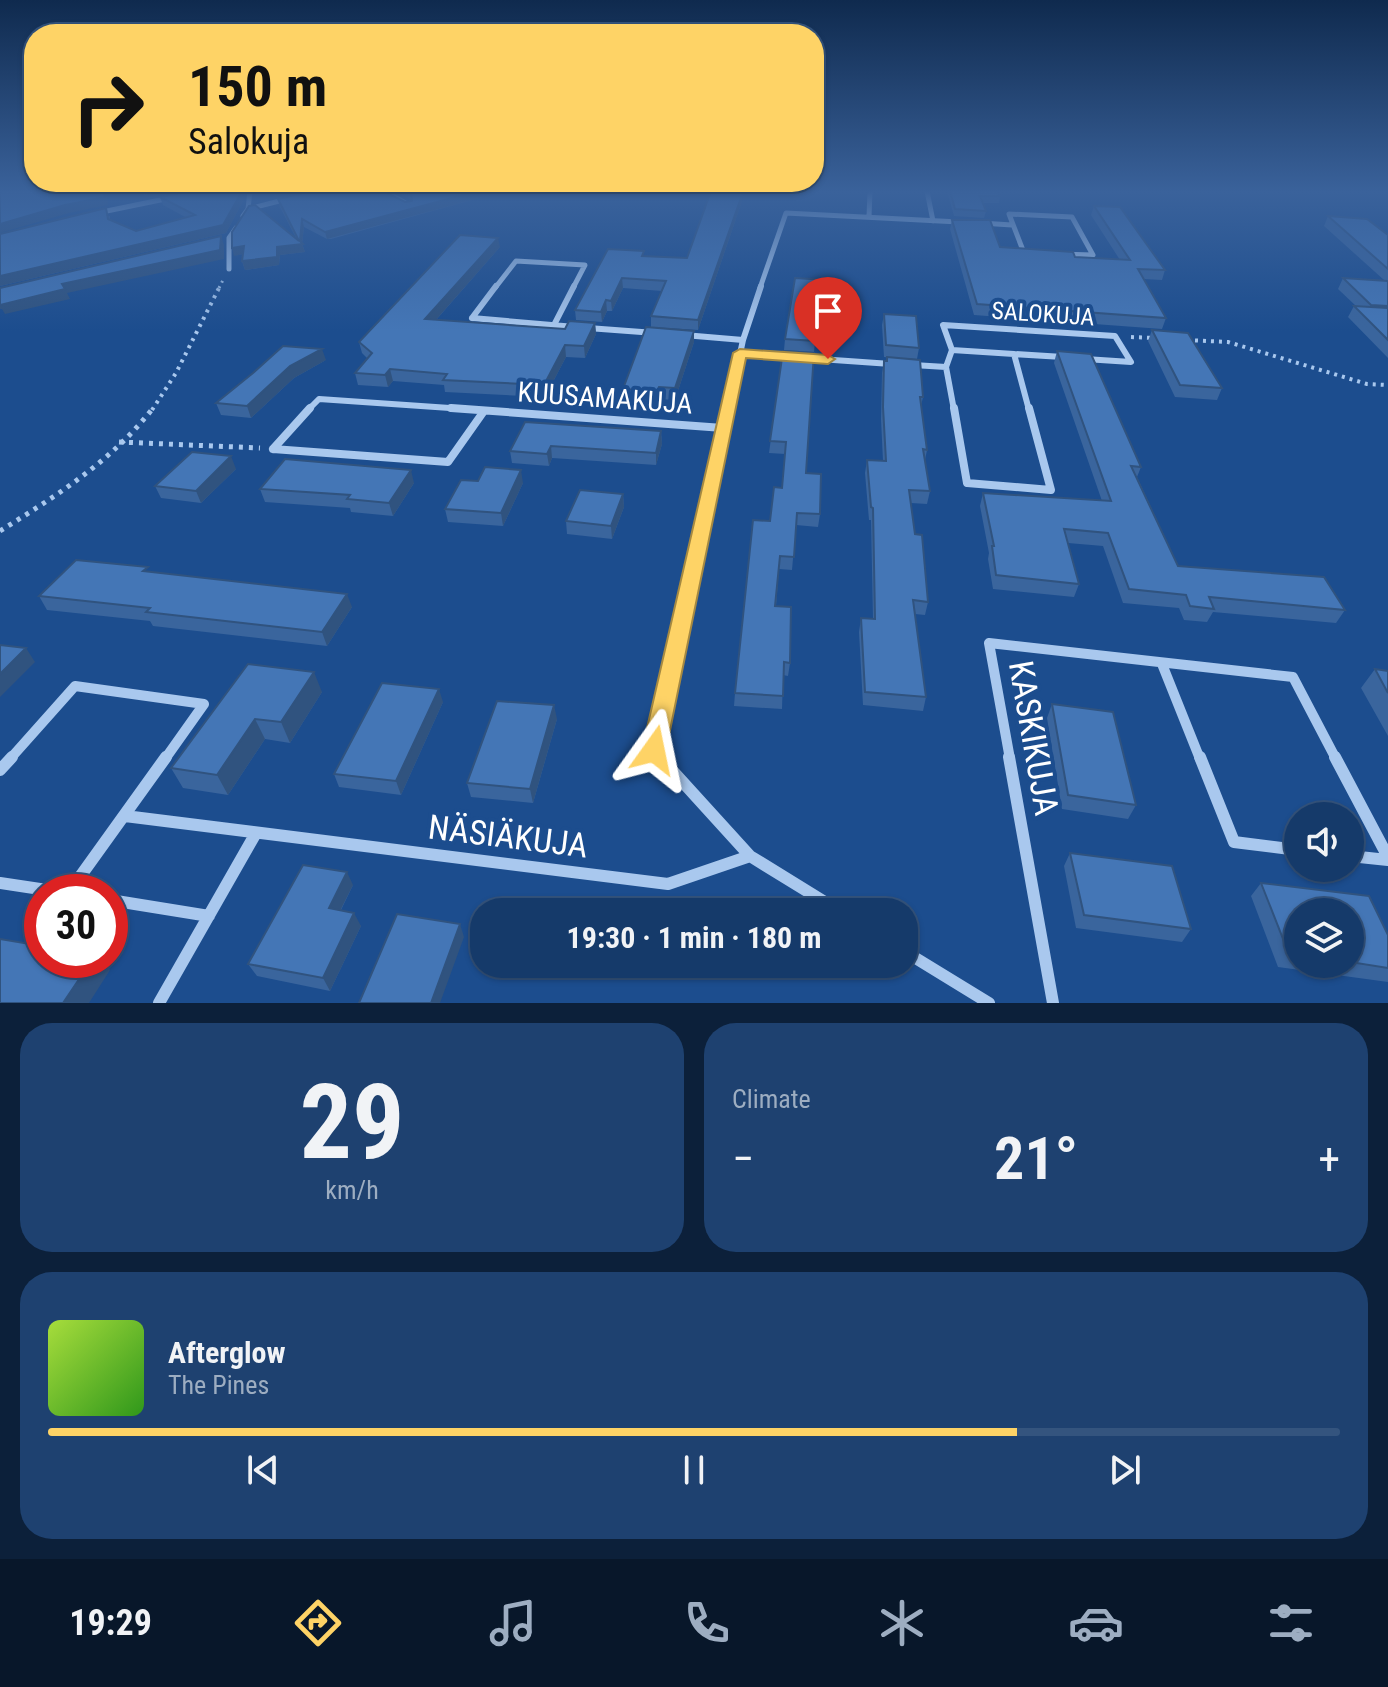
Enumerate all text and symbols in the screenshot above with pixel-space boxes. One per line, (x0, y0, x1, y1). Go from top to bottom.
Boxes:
text: 150 m (188, 54, 327, 120)
icon: right (56, 56, 160, 160)
text: Salokuja (188, 121, 309, 163)
pin (794, 277, 862, 359)
icon: arrive (806, 289, 850, 333)
street label: SALOKUJA (991, 296, 1096, 332)
street label: KUUSAMAKUJA (516, 375, 694, 421)
street label: KASKIKUJA (1001, 658, 1067, 818)
position arrow (612, 708, 696, 792)
map controls (1284, 802, 1364, 978)
button: sound (1284, 802, 1364, 882)
street label: NÄSIÄKUJA (426, 806, 590, 866)
speed limit sign: 30 (24, 874, 128, 978)
button: layers (1284, 898, 1364, 978)
text: 19:30 · 1 min · 180 m (567, 920, 821, 955)
text: 29 (299, 1062, 405, 1183)
text: Climate (732, 1084, 811, 1114)
text: 21° (994, 1123, 1078, 1194)
text: − (732, 1133, 754, 1185)
text: + (1318, 1133, 1340, 1185)
text: km/h (325, 1175, 379, 1205)
text: Afterglow (168, 1335, 286, 1370)
text: The Pines (168, 1370, 269, 1400)
icon: previous (241, 1448, 285, 1492)
icon: pause (672, 1448, 716, 1492)
icon: next (1103, 1448, 1147, 1492)
icon: directions (290, 1595, 346, 1651)
icon: music (485, 1595, 541, 1651)
icon: phone (679, 1595, 735, 1651)
icon: climate (874, 1595, 930, 1651)
icon: car (1068, 1595, 1124, 1651)
icon: filters (1263, 1595, 1319, 1651)
text: 19:29 (69, 1602, 152, 1644)

